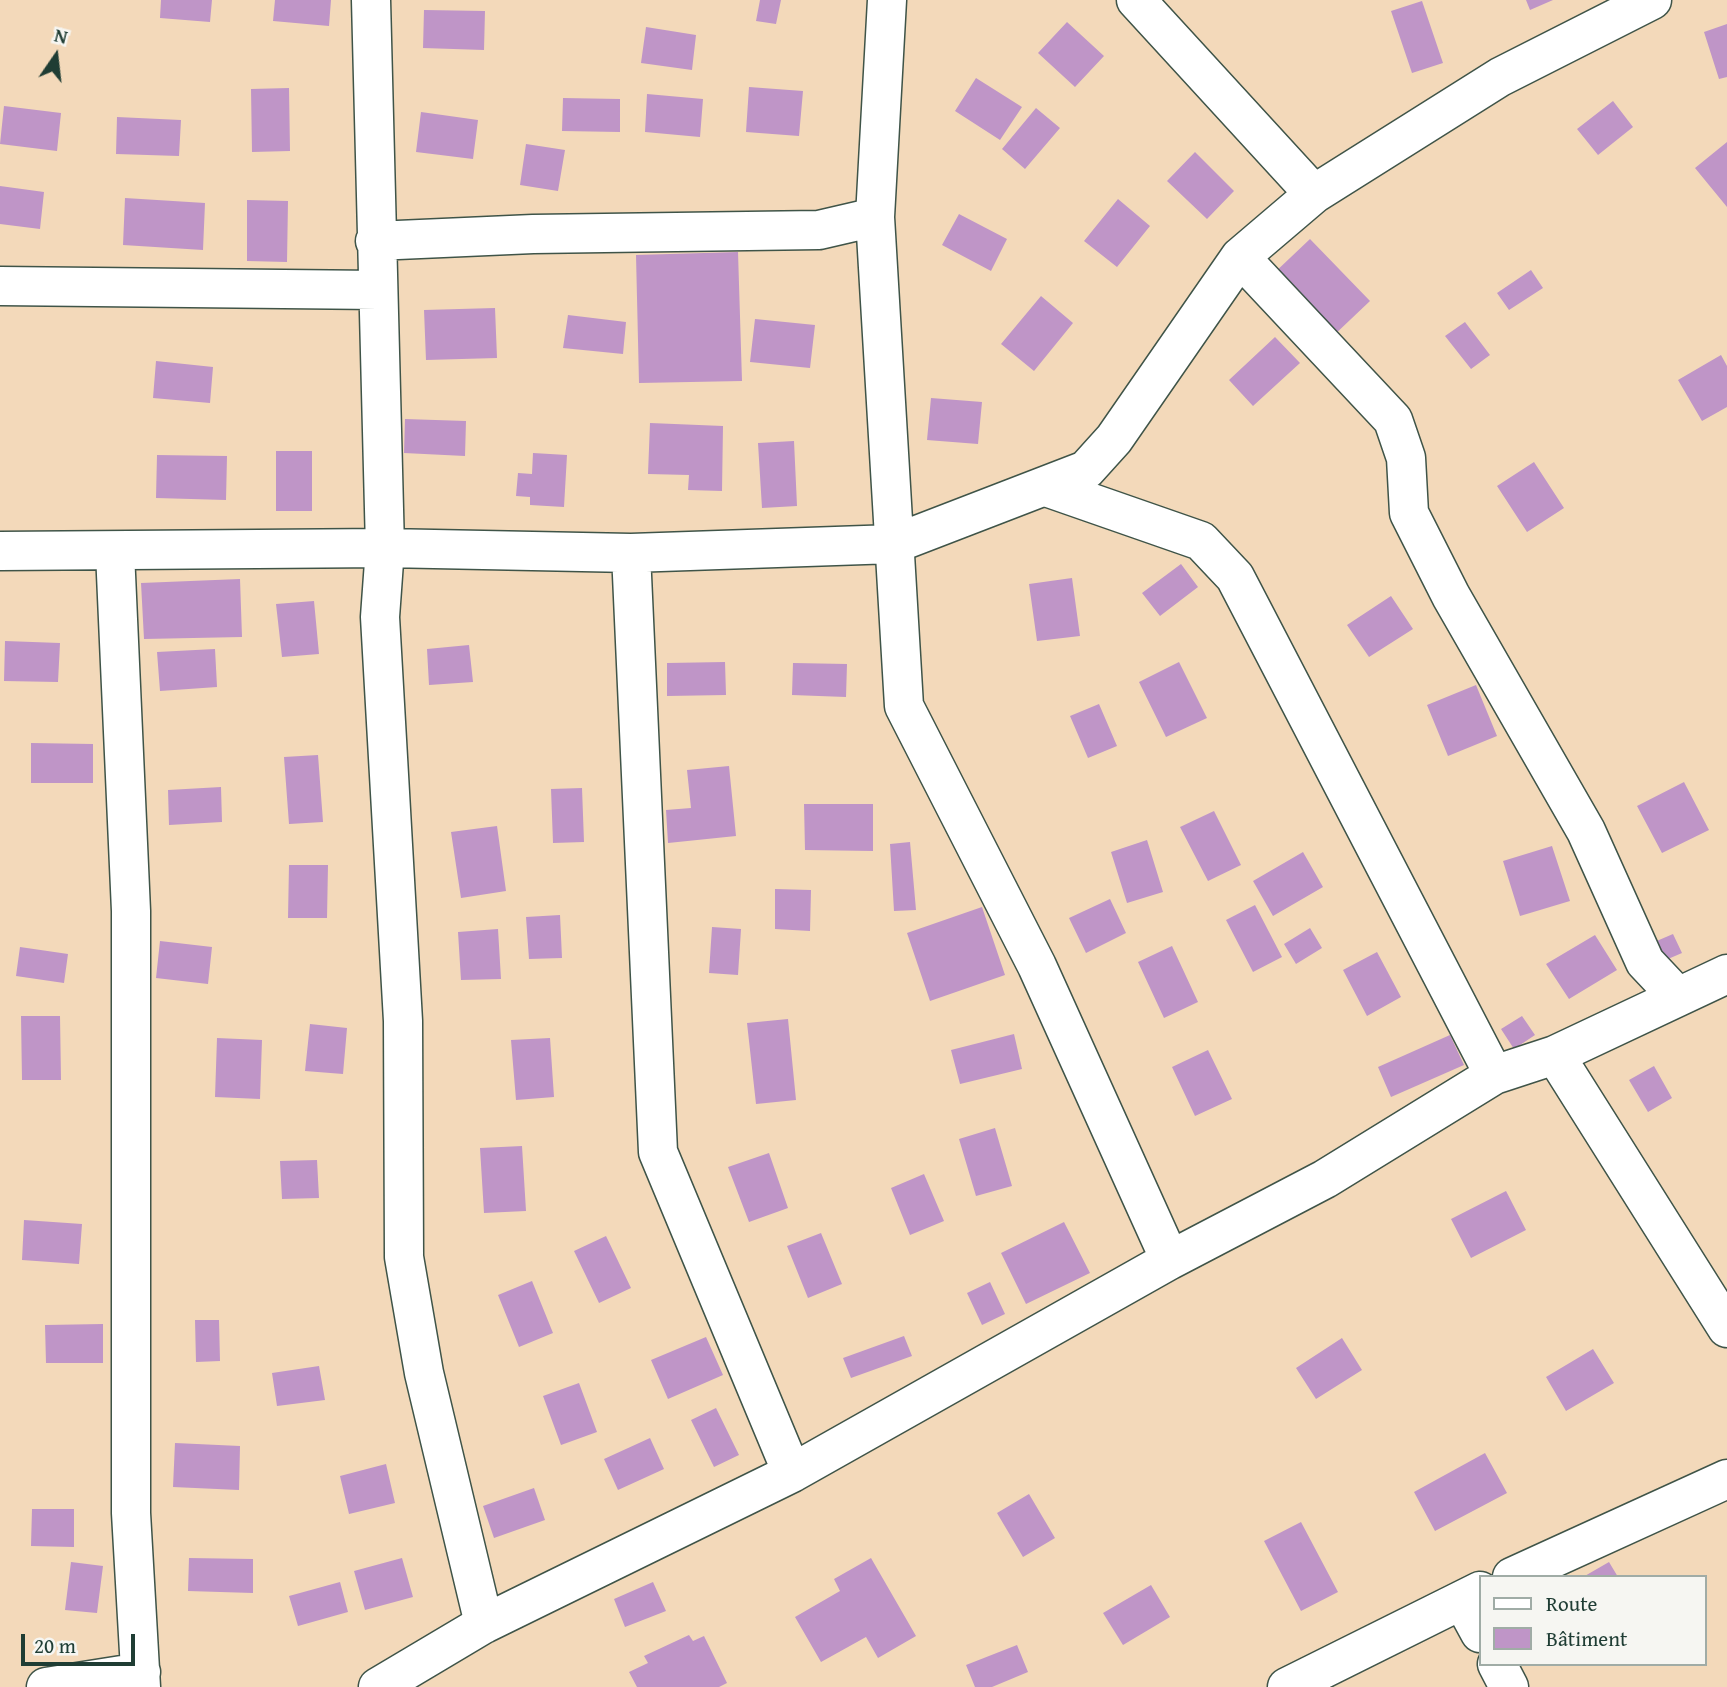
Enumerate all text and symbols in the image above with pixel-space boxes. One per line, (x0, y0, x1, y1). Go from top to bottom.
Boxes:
north arrow (21, 21, 91, 91)
text: N (52, 21, 71, 51)
legend (1478, 1575, 1706, 1666)
text: Route (1546, 1588, 1597, 1619)
scale bar (24, 1620, 138, 1664)
text: Bâtiment (1546, 1623, 1627, 1654)
text: 20 m (34, 1630, 76, 1661)

